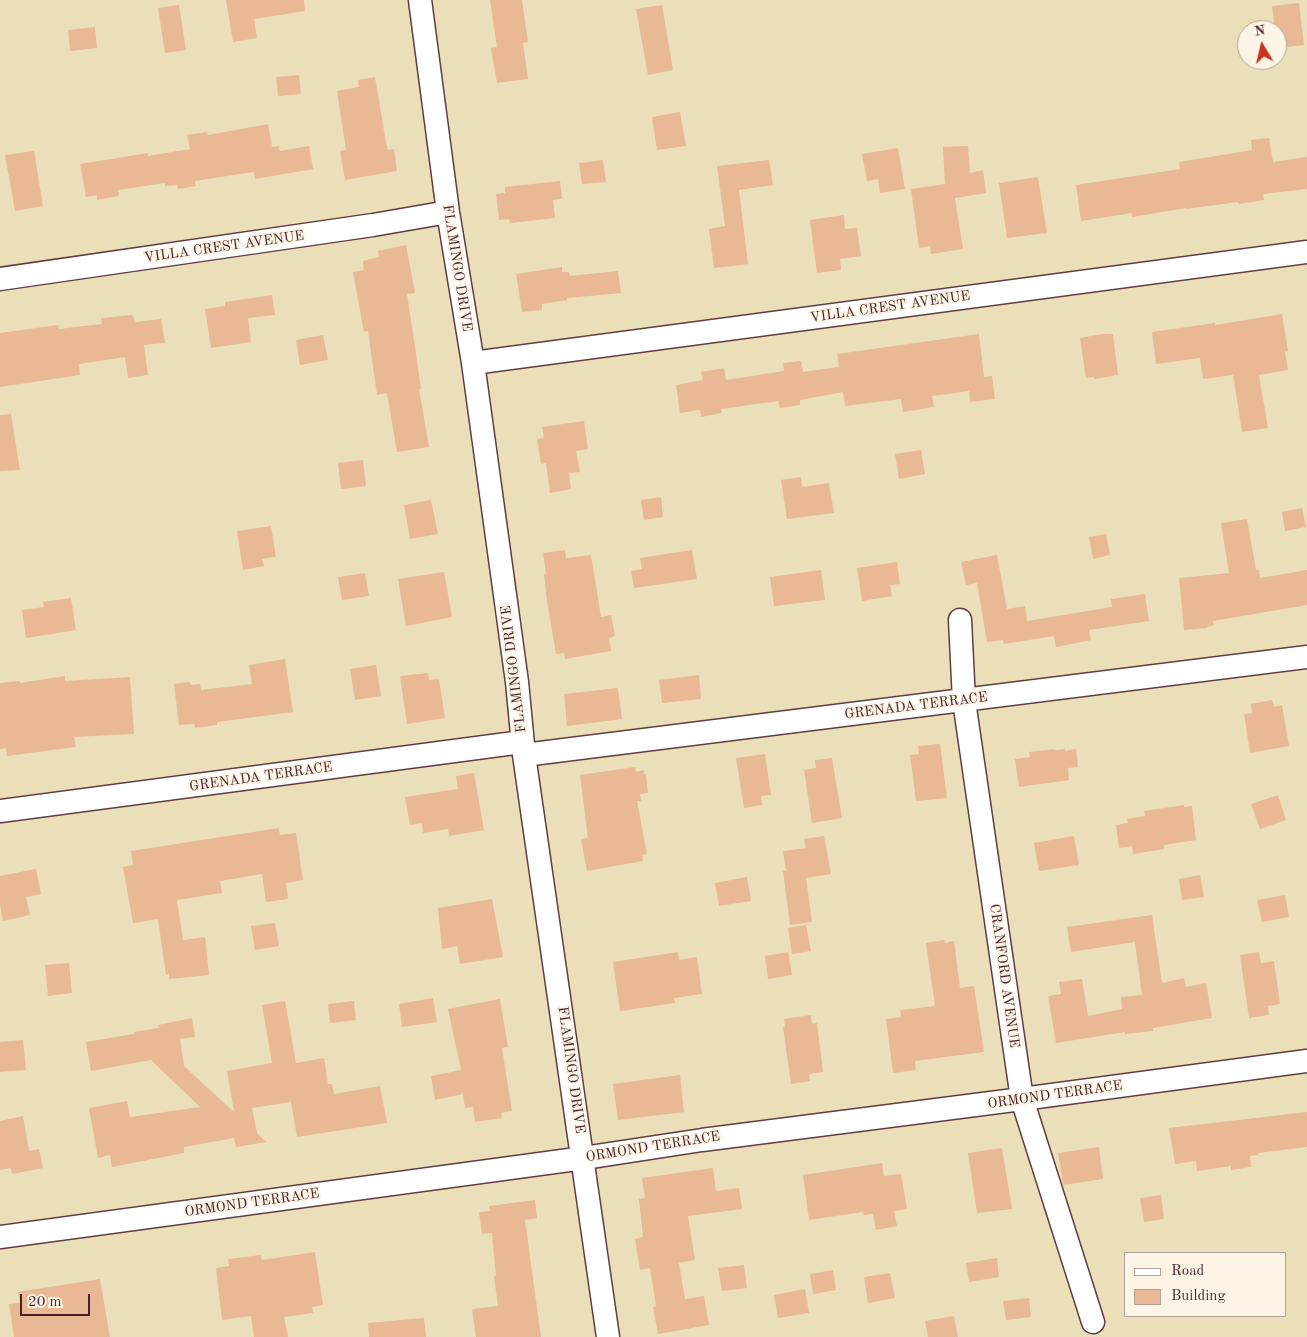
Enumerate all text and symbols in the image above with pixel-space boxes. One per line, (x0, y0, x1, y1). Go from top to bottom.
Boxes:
north arrow (1237, 20, 1287, 70)
text: N (1253, 23, 1266, 39)
street label: FLAMINGO DRIVE (439, 203, 475, 333)
street label: VILLA CREST AVENUE (143, 227, 305, 267)
street label: VILLA CREST AVENUE (809, 287, 971, 327)
street label: FLAMINGO DRIVE (498, 604, 530, 734)
street label: GRENADA TERRACE (843, 689, 989, 723)
street label: GRENADA TERRACE (188, 759, 334, 795)
street label: CRANFORD AVENUE (986, 903, 1022, 1049)
street label: FLAMINGO DRIVE (554, 1005, 588, 1135)
street label: ORMOND TERRACE (987, 1077, 1123, 1113)
street label: ORMOND TERRACE (585, 1128, 721, 1166)
street label: ORMOND TERRACE (184, 1185, 320, 1221)
legend (1124, 1252, 1287, 1317)
text: Road (1171, 1264, 1204, 1279)
scale bar (22, 1284, 92, 1316)
text: Building (1171, 1289, 1226, 1304)
text: 20 m (28, 1295, 62, 1310)

